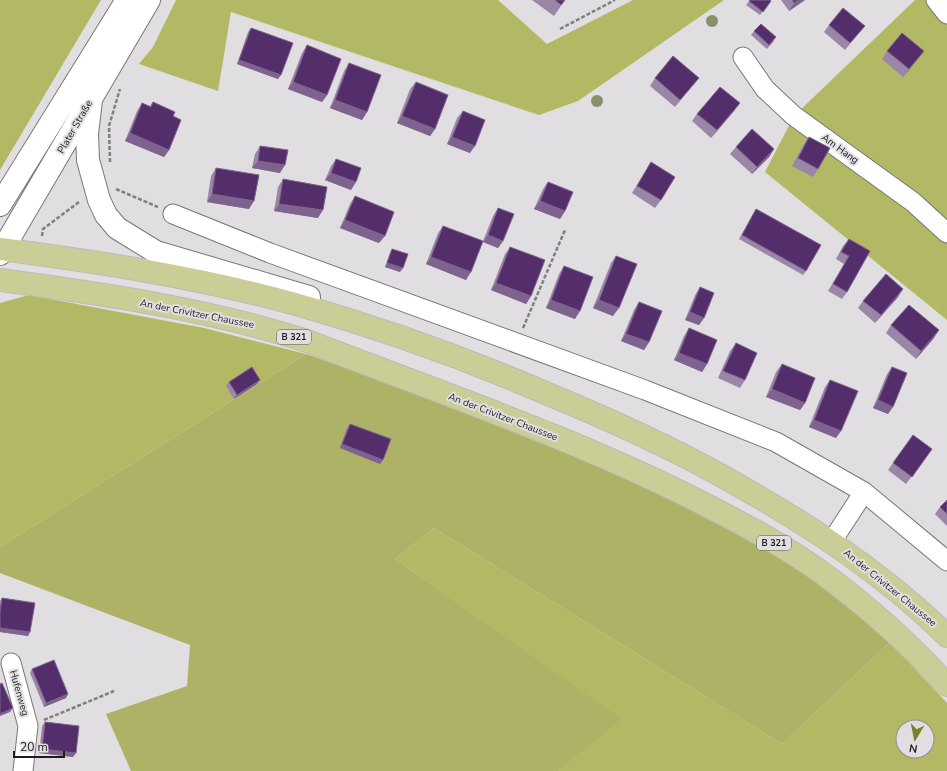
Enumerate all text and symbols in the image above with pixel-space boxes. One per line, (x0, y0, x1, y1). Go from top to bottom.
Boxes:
street label: Plater Straße (54, 98, 96, 156)
street label: Am Hang (819, 131, 862, 167)
street label: An der Crivitzer Chaussee (139, 296, 255, 332)
road number: B 321 (277, 330, 311, 344)
street label: An der Crivitzer Chaussee (446, 390, 560, 444)
road number: B 321 (757, 536, 791, 550)
street label: An der Crivitzer Chaussee (841, 546, 939, 630)
street label: Hufenweg (6, 669, 32, 718)
north arrow (895, 719, 935, 759)
scale bar (14, 733, 64, 759)
text: 20 m (20, 739, 48, 755)
text: N (908, 740, 919, 756)

